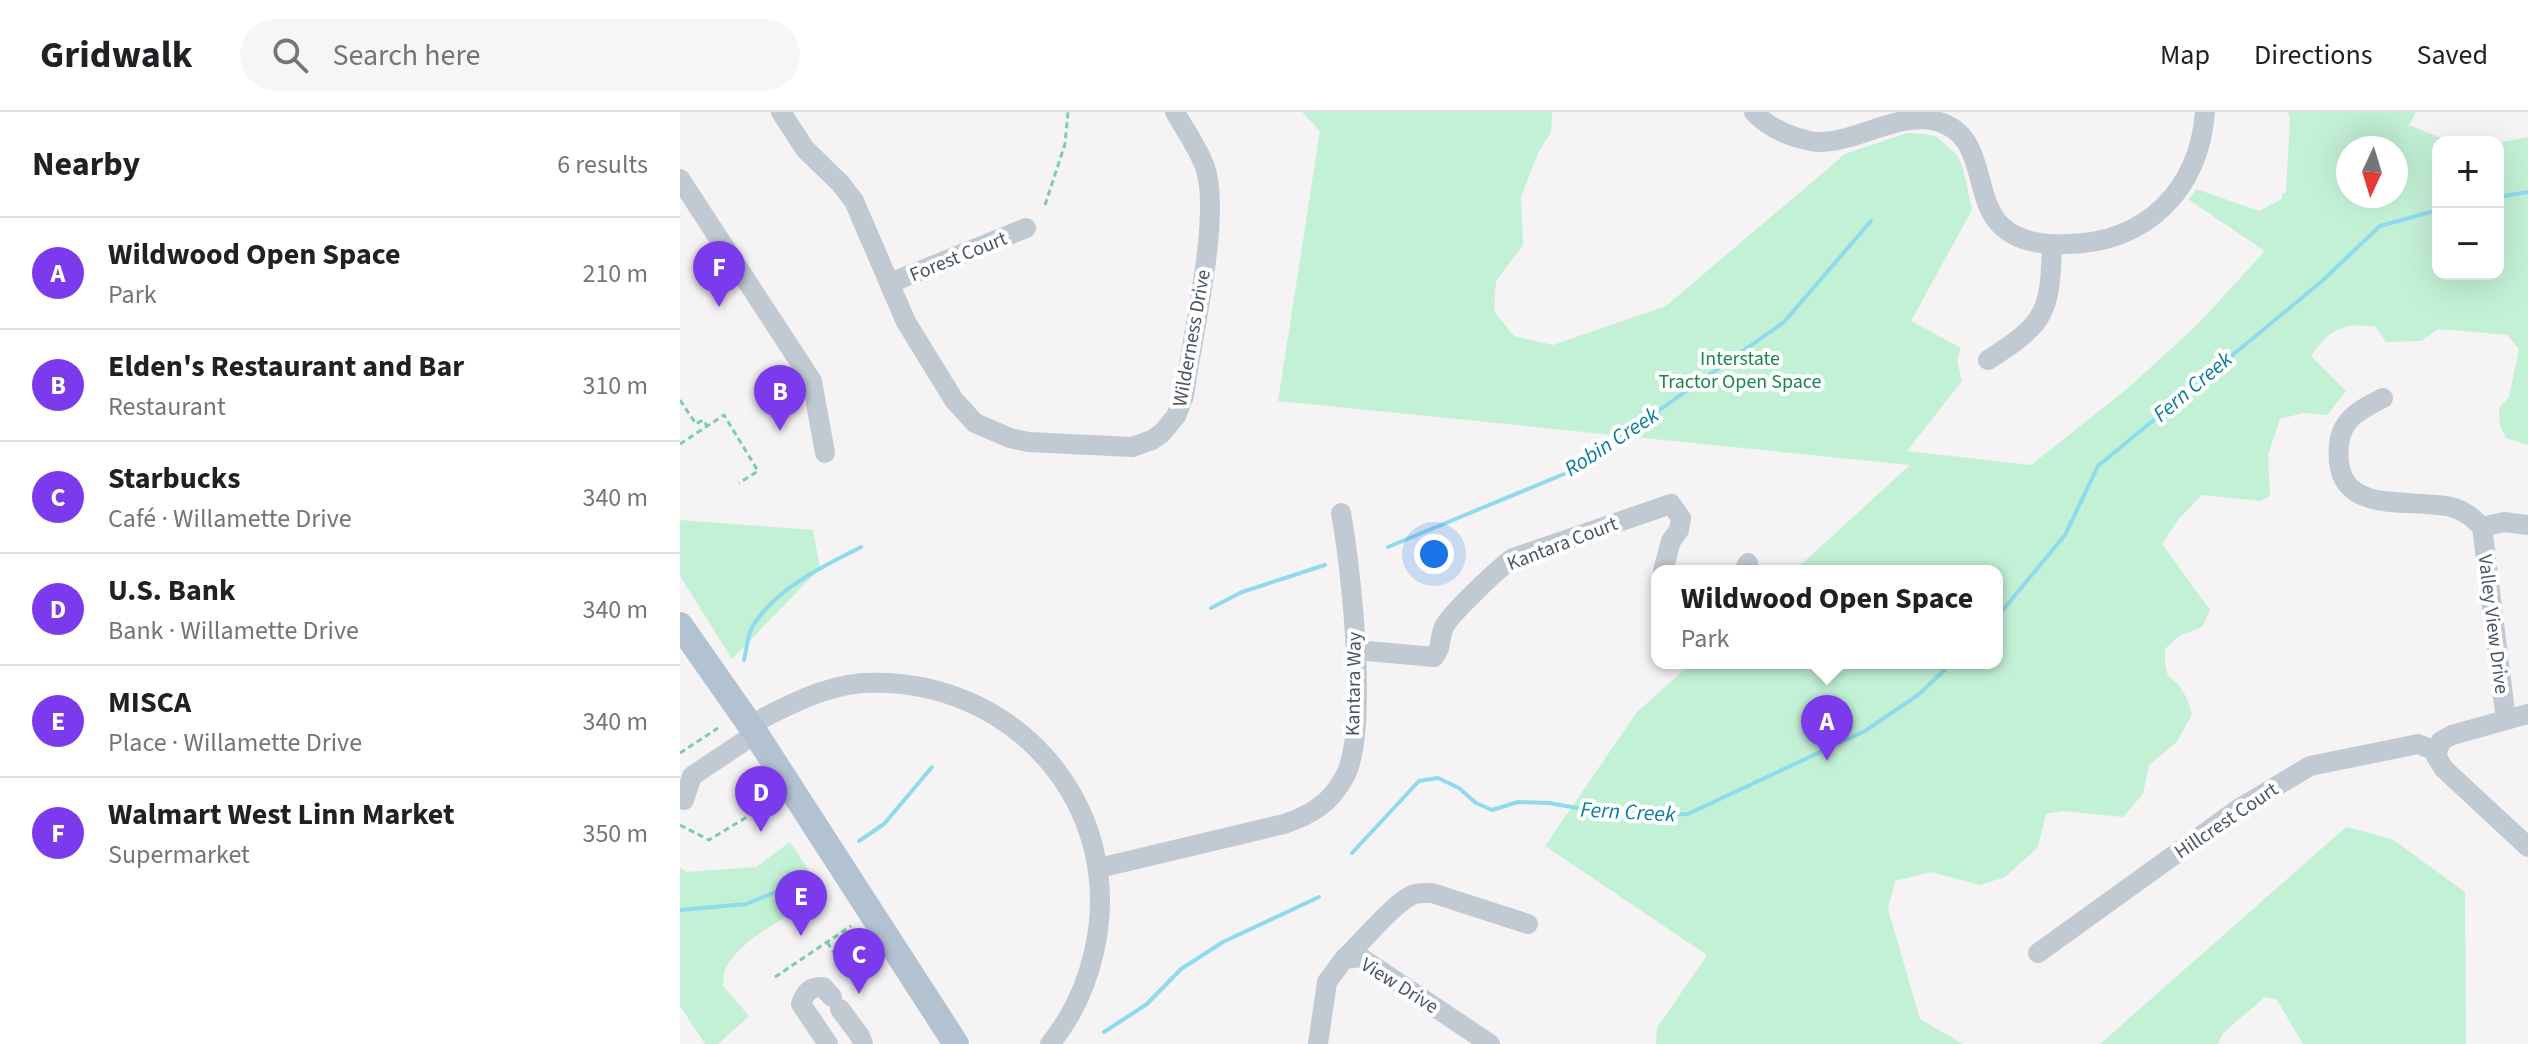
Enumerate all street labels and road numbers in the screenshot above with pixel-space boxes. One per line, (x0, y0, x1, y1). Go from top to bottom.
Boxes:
street label: Forest Court (906, 225, 1011, 289)
street label: Wilderness Drive (1166, 267, 1218, 409)
street label: Kantara Court (1503, 510, 1622, 578)
street label: Valley View Drive (2471, 553, 2515, 696)
street label: Kantara Way (1339, 631, 1369, 736)
street label: Hillcrest Court (2169, 776, 2284, 866)
street label: View Drive (1355, 951, 1444, 1021)

